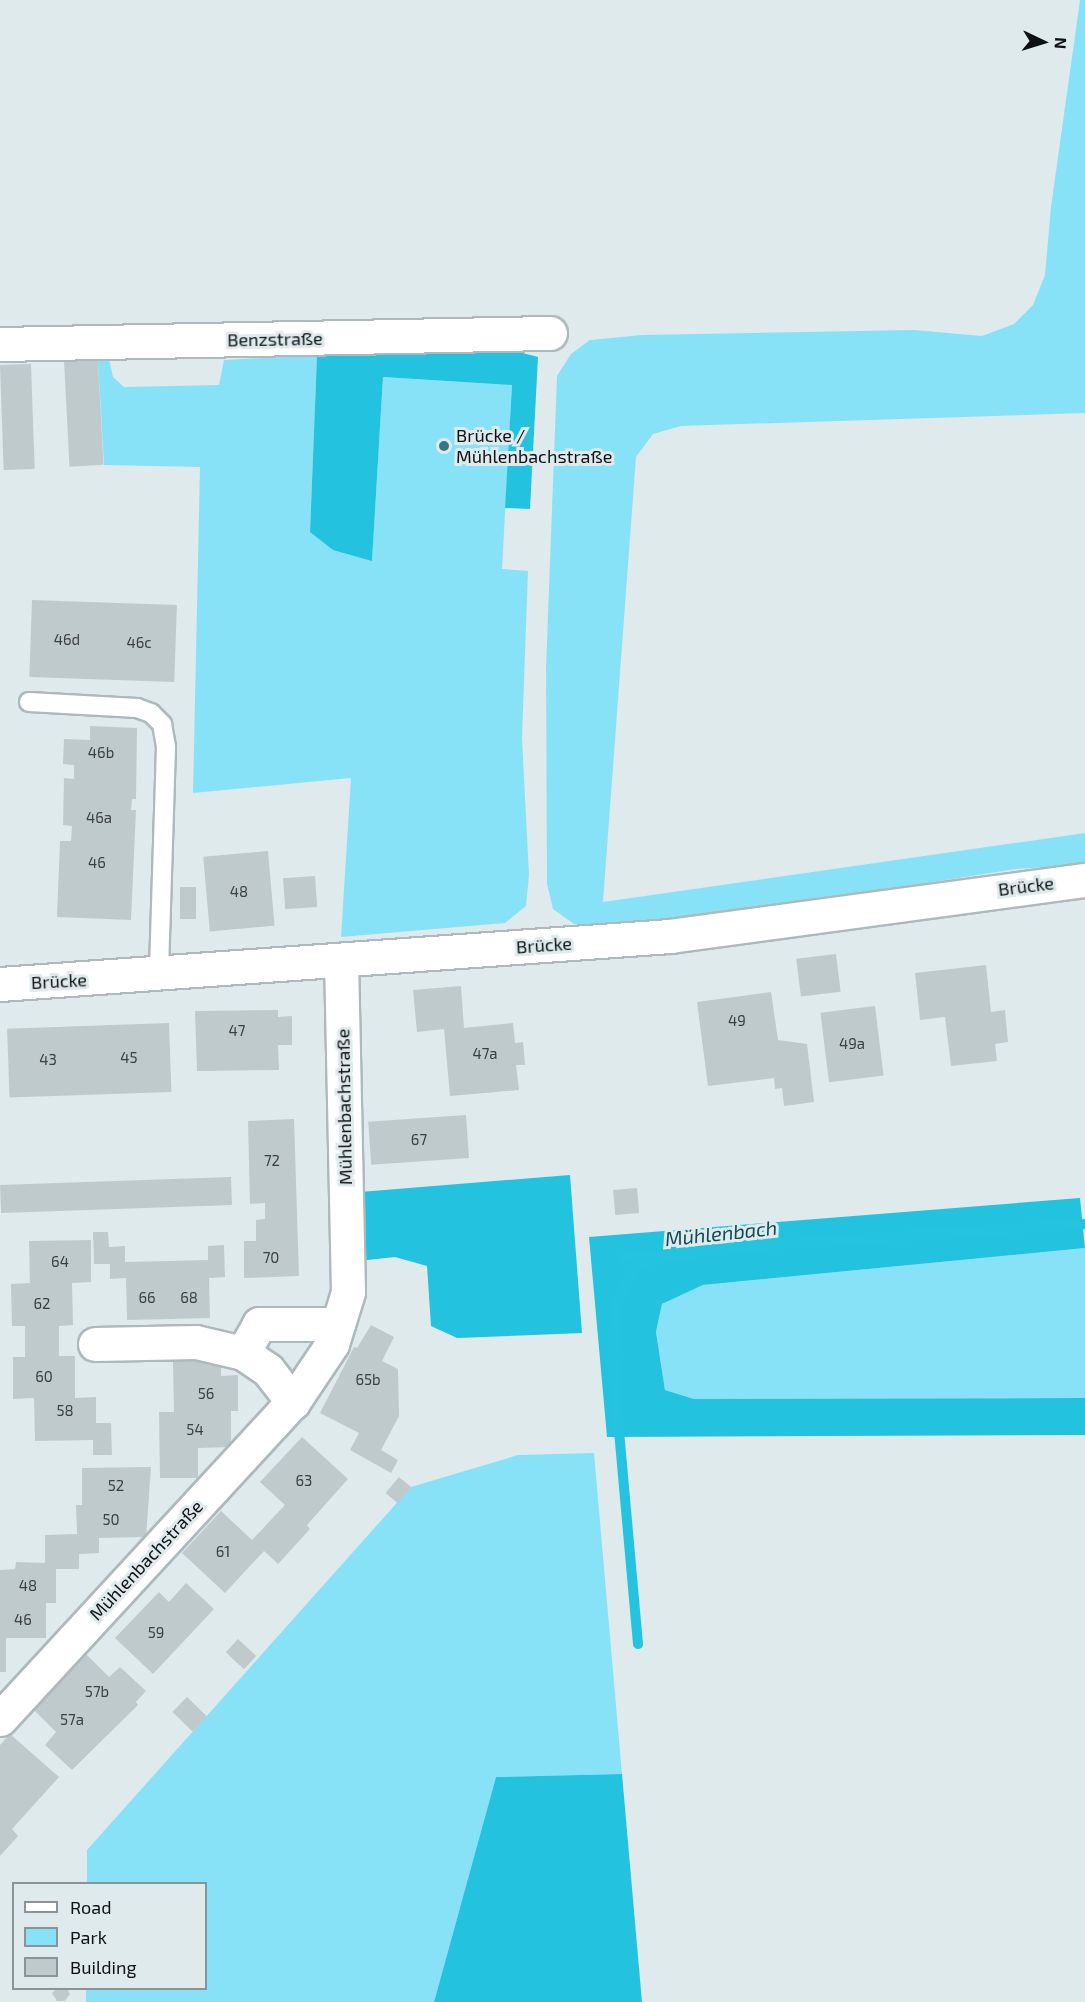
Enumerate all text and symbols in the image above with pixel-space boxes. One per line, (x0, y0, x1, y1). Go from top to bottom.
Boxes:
north arrow (1013, 12, 1073, 72)
text: N (1052, 37, 1071, 50)
street label: Benzstraße (227, 327, 323, 351)
place label: Brücke / Mühlenbachstraße (456, 425, 612, 468)
marker: Brücke / Mühlenbachstraße (437, 439, 451, 453)
house number: 46d (54, 631, 80, 649)
house number: 46c (126, 634, 152, 652)
house number: 46b (88, 744, 114, 762)
house number: 46a (86, 809, 112, 827)
house number: 46 (88, 854, 106, 872)
street label: Brücke (997, 872, 1055, 900)
house number: 48 (230, 883, 248, 901)
street label: Brücke (515, 932, 573, 958)
street label: Brücke (30, 969, 88, 993)
house number: 49 (728, 1012, 746, 1030)
house number: 47 (229, 1022, 245, 1040)
street label: Mühlenbachstraße (332, 1029, 356, 1185)
house number: 49a (839, 1035, 865, 1053)
house number: 47a (472, 1045, 498, 1063)
house number: 45 (120, 1049, 138, 1067)
house number: 43 (39, 1051, 57, 1069)
house number: 67 (411, 1131, 427, 1149)
house number: 72 (264, 1152, 280, 1170)
water label: Mühlenbach (664, 1215, 778, 1251)
house number: 70 (263, 1249, 279, 1267)
house number: 64 (51, 1253, 69, 1271)
house number: 66 (138, 1289, 156, 1307)
house number: 68 (180, 1289, 198, 1307)
house number: 62 (33, 1295, 51, 1313)
house number: 60 (35, 1368, 53, 1386)
house number: 65b (355, 1371, 381, 1389)
house number: 56 (198, 1385, 214, 1403)
house number: 58 (56, 1402, 74, 1420)
house number: 54 (186, 1421, 204, 1439)
house number: 63 (296, 1472, 312, 1490)
house number: 52 (108, 1477, 124, 1495)
street label: Mühlenbachstraße (85, 1495, 207, 1625)
house number: 50 (102, 1511, 120, 1529)
house number: 61 (216, 1543, 230, 1561)
house number: 48 (19, 1577, 37, 1595)
house number: 46 (14, 1611, 32, 1629)
house number: 59 (148, 1624, 164, 1642)
house number: 57b (85, 1683, 109, 1701)
house number: 57a (60, 1711, 84, 1729)
legend (12, 1882, 207, 1990)
text: Road (70, 1896, 111, 1918)
text: Park (70, 1926, 107, 1948)
text: Building (70, 1956, 137, 1978)

